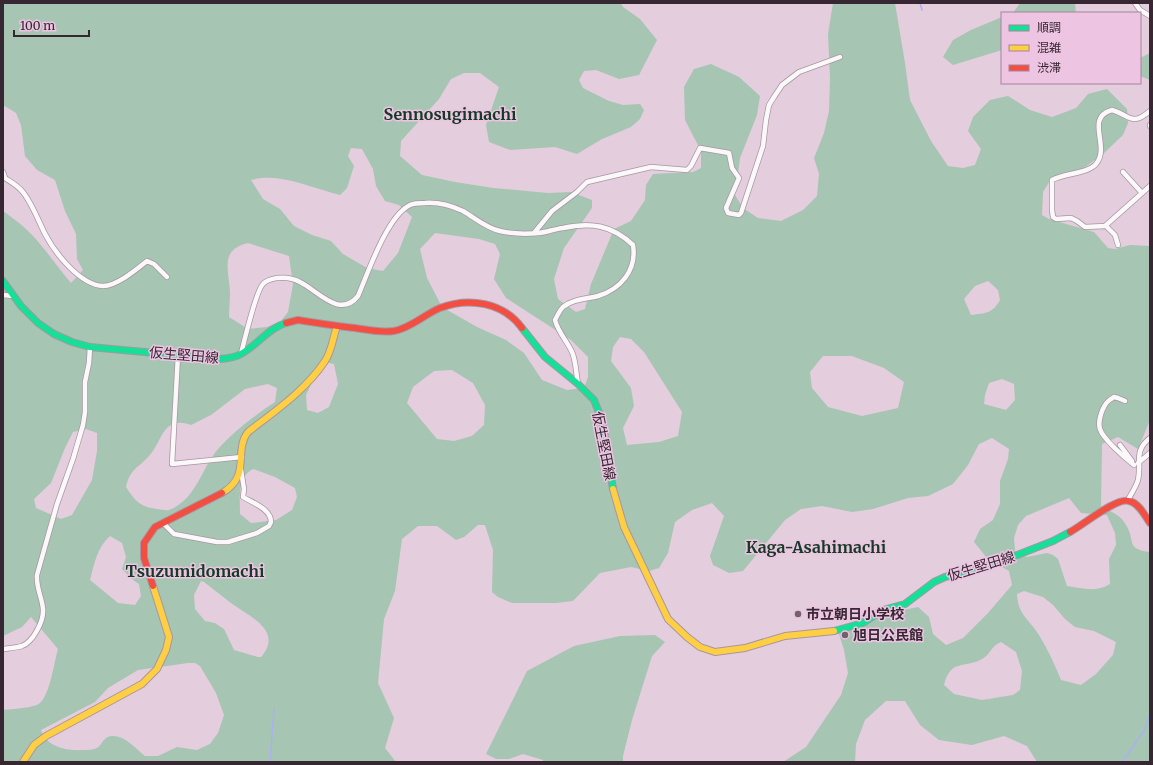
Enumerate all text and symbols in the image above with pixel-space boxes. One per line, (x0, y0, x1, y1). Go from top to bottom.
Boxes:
scale bar (14, 12, 89, 38)
legend (1001, 12, 1141, 84)
text: 100 m (20, 18, 55, 33)
text: 順調 (1037, 20, 1061, 35)
text: 混雑 (1037, 40, 1061, 55)
text: 渋滞 (1037, 60, 1061, 75)
district label: Sennosugimachi (384, 104, 517, 124)
street label: 仮生堅田線 (148, 343, 220, 367)
street label: 仮生堅田線 (588, 410, 620, 482)
district label: Kaga-Asahimachi (746, 537, 887, 557)
street label: 仮生堅田線 (945, 547, 1017, 585)
district label: Tsuzumidomachi (126, 561, 265, 581)
place label: 市立朝日小学校 (806, 605, 904, 623)
marker: 市立朝日小学校 (793, 609, 803, 619)
place label: 旭日公民館 (853, 626, 923, 644)
marker: 旭日公民館 (840, 630, 850, 640)

